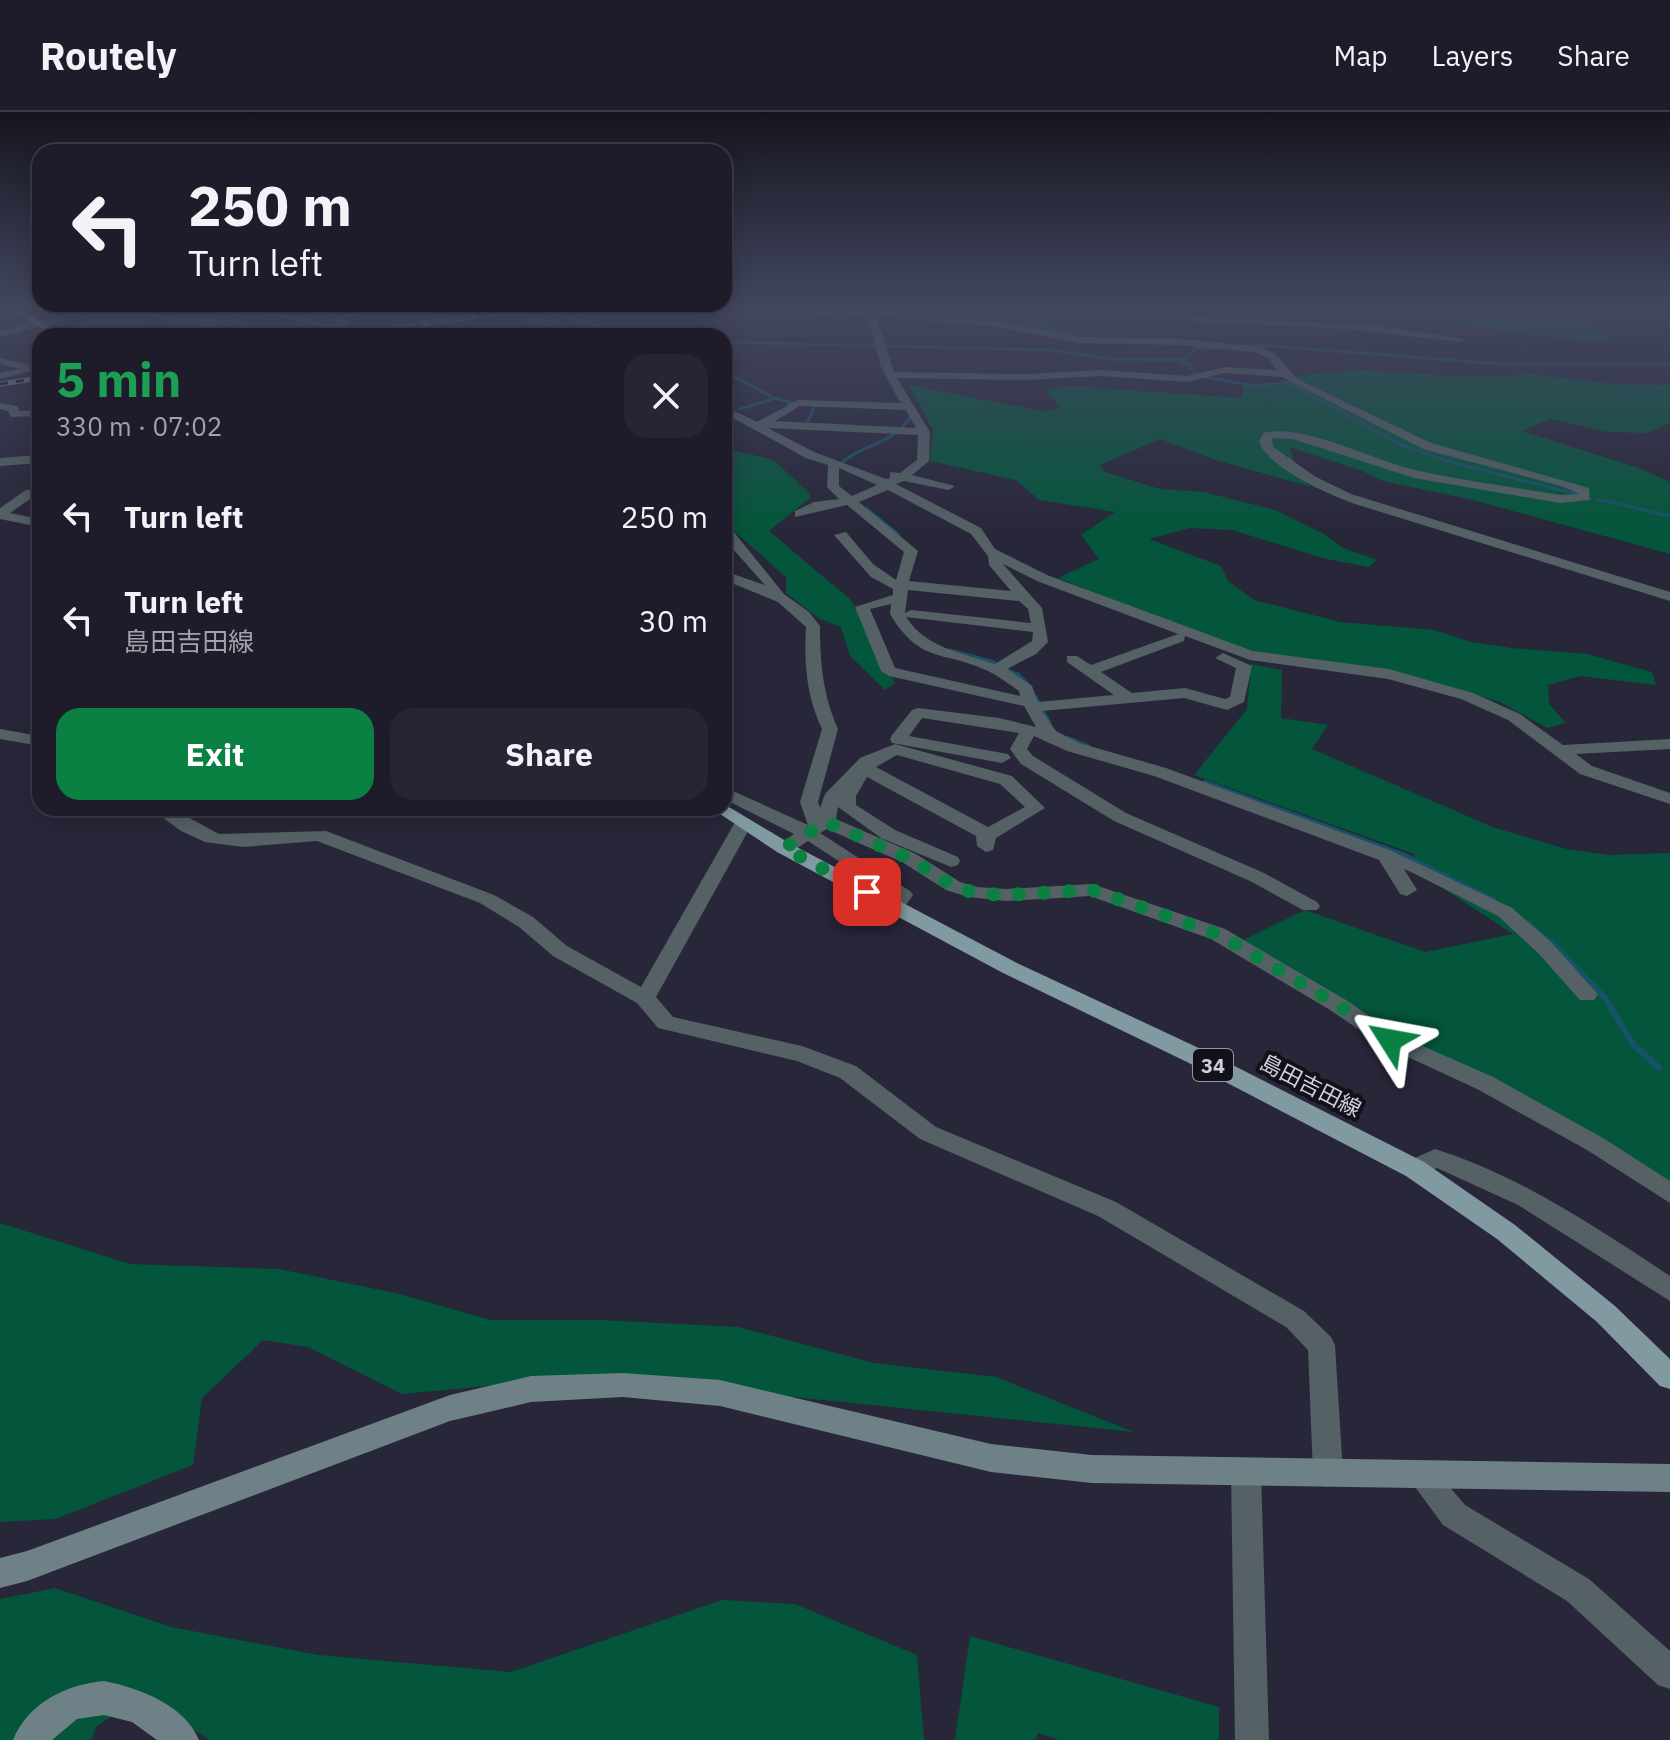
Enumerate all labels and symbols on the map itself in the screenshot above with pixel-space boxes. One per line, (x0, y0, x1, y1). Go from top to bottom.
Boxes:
pin (833, 858, 901, 926)
position arrow (1348, 998, 1432, 1082)
street label: 島田吉田線 (1255, 1047, 1367, 1123)
road number: 34 (1193, 1049, 1233, 1081)

